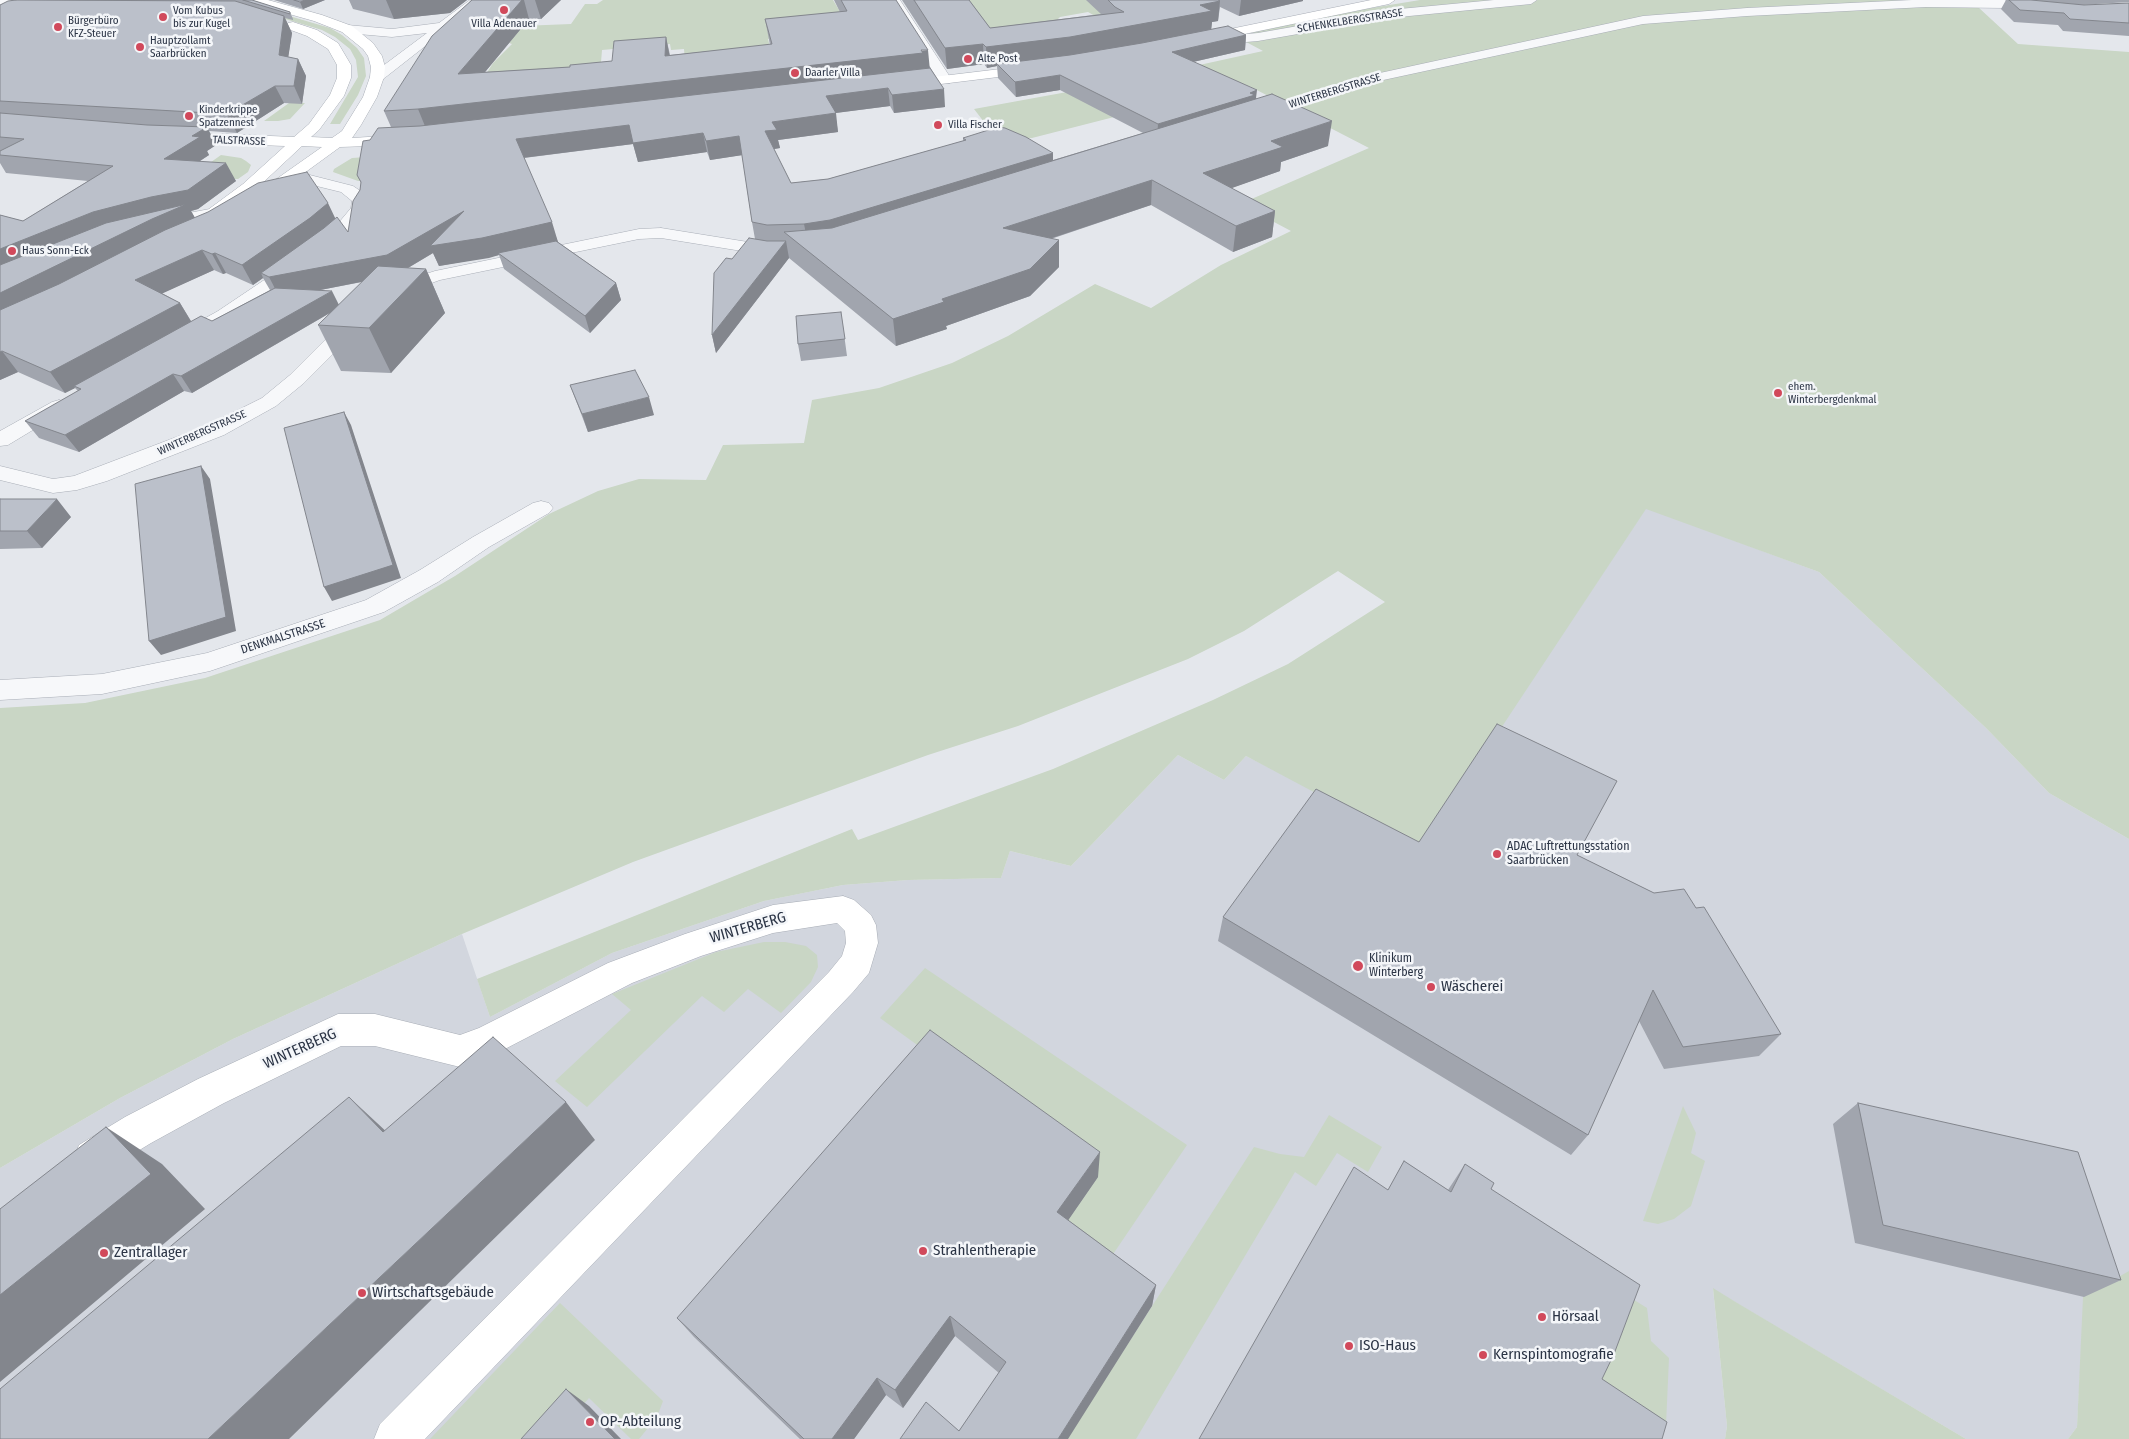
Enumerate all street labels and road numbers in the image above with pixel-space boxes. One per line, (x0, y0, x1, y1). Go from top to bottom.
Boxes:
street label: SCHENKELBERGSTRASSE (1296, 6, 1404, 36)
street label: WINTERBERGSTRASSE (1287, 71, 1383, 111)
street label: TALSTRASSE (212, 133, 266, 149)
street label: WINTERBERGSTRASSE (156, 408, 248, 458)
street label: DENKMALSTRASSE (239, 617, 327, 657)
street label: WINTERBERG (708, 909, 788, 947)
street label: WINTERBERG (261, 1025, 339, 1073)

